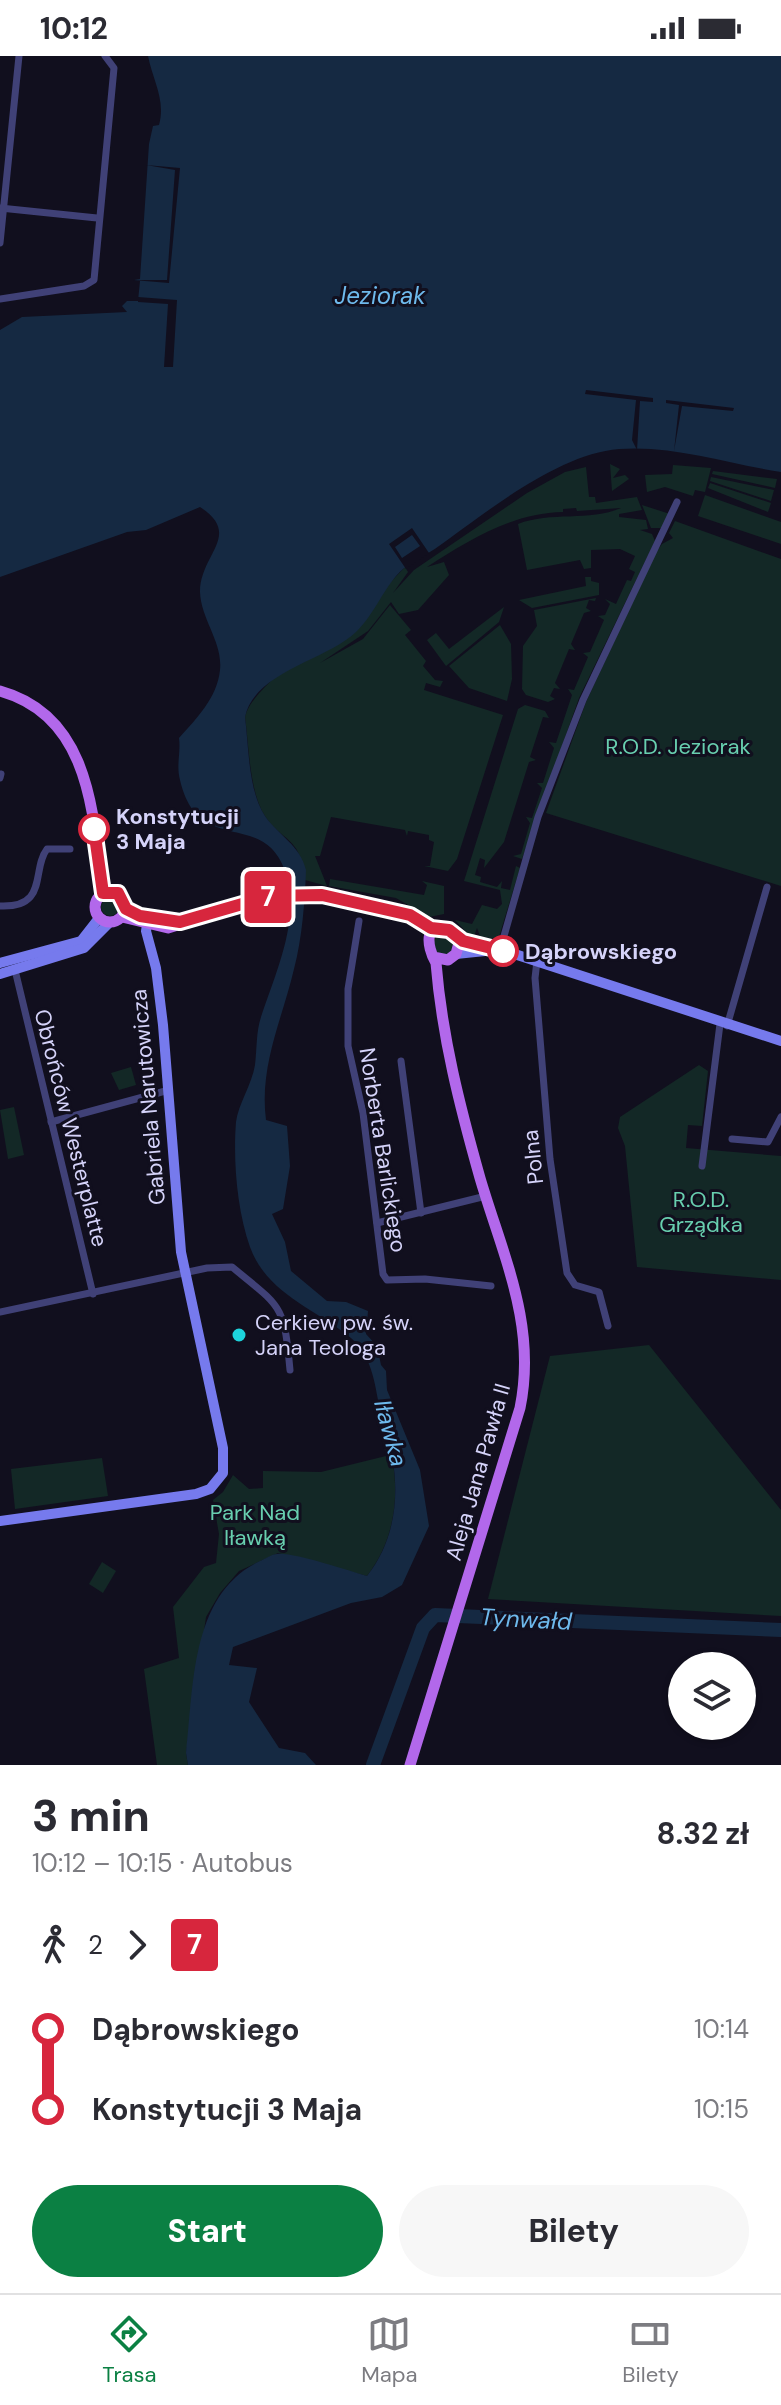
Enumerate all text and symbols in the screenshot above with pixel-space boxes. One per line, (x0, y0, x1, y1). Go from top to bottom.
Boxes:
text: 10:12 (40, 9, 108, 48)
water label: Jeziorak (334, 280, 426, 311)
park label: R.O.D. Jeziorak (605, 732, 751, 761)
place label: Konstytucji 3 Maja (116, 802, 239, 856)
marker: Konstytucji 3 Maja (79, 814, 109, 844)
line badge: 7 (242, 871, 294, 923)
text: 7 (260, 878, 276, 915)
marker: Dąbrowskiego (488, 936, 518, 966)
place label: Dąbrowskiego (525, 937, 677, 966)
street label: Gabriela Narutowicza (124, 988, 172, 1206)
street label: Obrońców Westerplatte (27, 1006, 115, 1250)
street label: Norberta Barlickiego (352, 1045, 414, 1255)
street label: Polna (516, 1128, 550, 1186)
park label: R.O.D. Grządka (659, 1185, 743, 1239)
place label: Cerkiew pw. św. Jana Teologa (255, 1308, 413, 1362)
marker: Cerkiew pw. św. Jana Teologa (230, 1326, 248, 1344)
street label: Aleja Jana Pawła II (439, 1380, 517, 1564)
water label: Iławka (367, 1396, 415, 1470)
park label: Park Nad Iławką (210, 1498, 300, 1552)
water label: Tynwałd (479, 1601, 574, 1637)
map controls (668, 1652, 756, 1740)
button: layers (668, 1652, 756, 1740)
text: 3 min (32, 1787, 150, 1845)
text: 8.32 zł (656, 1814, 749, 1853)
text: 10:12 – 10:15 · Autobus (32, 1846, 293, 1880)
icon: walk (32, 1923, 76, 1967)
icon: forward (115, 1923, 159, 1967)
text: 7 (187, 1926, 202, 1963)
text: 2 (88, 1928, 103, 1962)
text: Dąbrowskiego (92, 2010, 300, 2049)
text: 10:14 (694, 2012, 749, 2046)
text: Konstytucji 3 Maja (92, 2090, 362, 2129)
text: 10:15 (694, 2092, 749, 2126)
button: Start (32, 2185, 383, 2277)
button: Bilety (399, 2185, 749, 2277)
tab: Trasa (102, 2312, 157, 2389)
tab: Mapa (361, 2312, 417, 2389)
tab: Bilety (622, 2312, 679, 2389)

